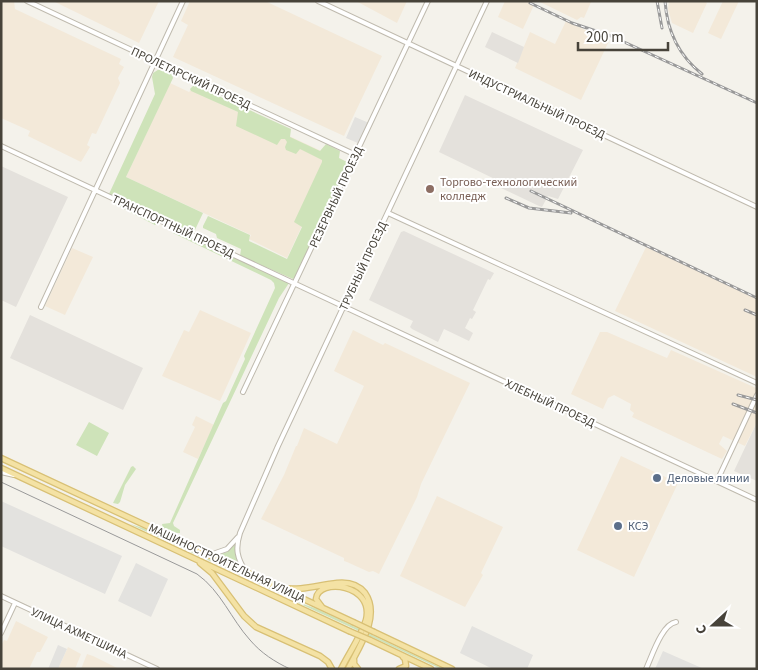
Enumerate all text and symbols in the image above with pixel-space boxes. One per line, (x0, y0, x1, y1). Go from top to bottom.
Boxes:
scale bar (578, 20, 668, 52)
text: 200 m (586, 27, 624, 48)
street label: ПРОЛЕТАРСКИЙ ПРОЕЗД (128, 43, 254, 114)
street label: ИНДУСТРИАЛЬНЫЙ ПРОЕЗД (466, 65, 608, 144)
street label: РЕЗЕРВНЫЙ ПРОЕЗД (305, 143, 368, 251)
place label: Торгово-технологический колледж (440, 174, 577, 205)
marker: Торгово-технологический колледж (424, 183, 436, 195)
street label: ТРАНСПОРТНЫЙ ПРОЕЗД (109, 191, 237, 262)
street label: ТРУБНЫЙ ПРОЕЗД (335, 219, 392, 314)
street label: ХЛЕБНЫЙ ПРОЕЗД (502, 375, 598, 432)
place label: Деловые линии (667, 470, 750, 487)
marker: Деловые линии (651, 472, 663, 484)
place label: КСЭ (628, 518, 649, 535)
street label: МАШИНОСТРОИТЕЛЬНАЯ УЛИЦА (146, 520, 308, 608)
marker: КСЭ (612, 520, 624, 532)
north arrow (688, 600, 738, 650)
street label: УЛИЦА АХМЕТШИНА (28, 604, 130, 663)
text: С (691, 622, 713, 637)

